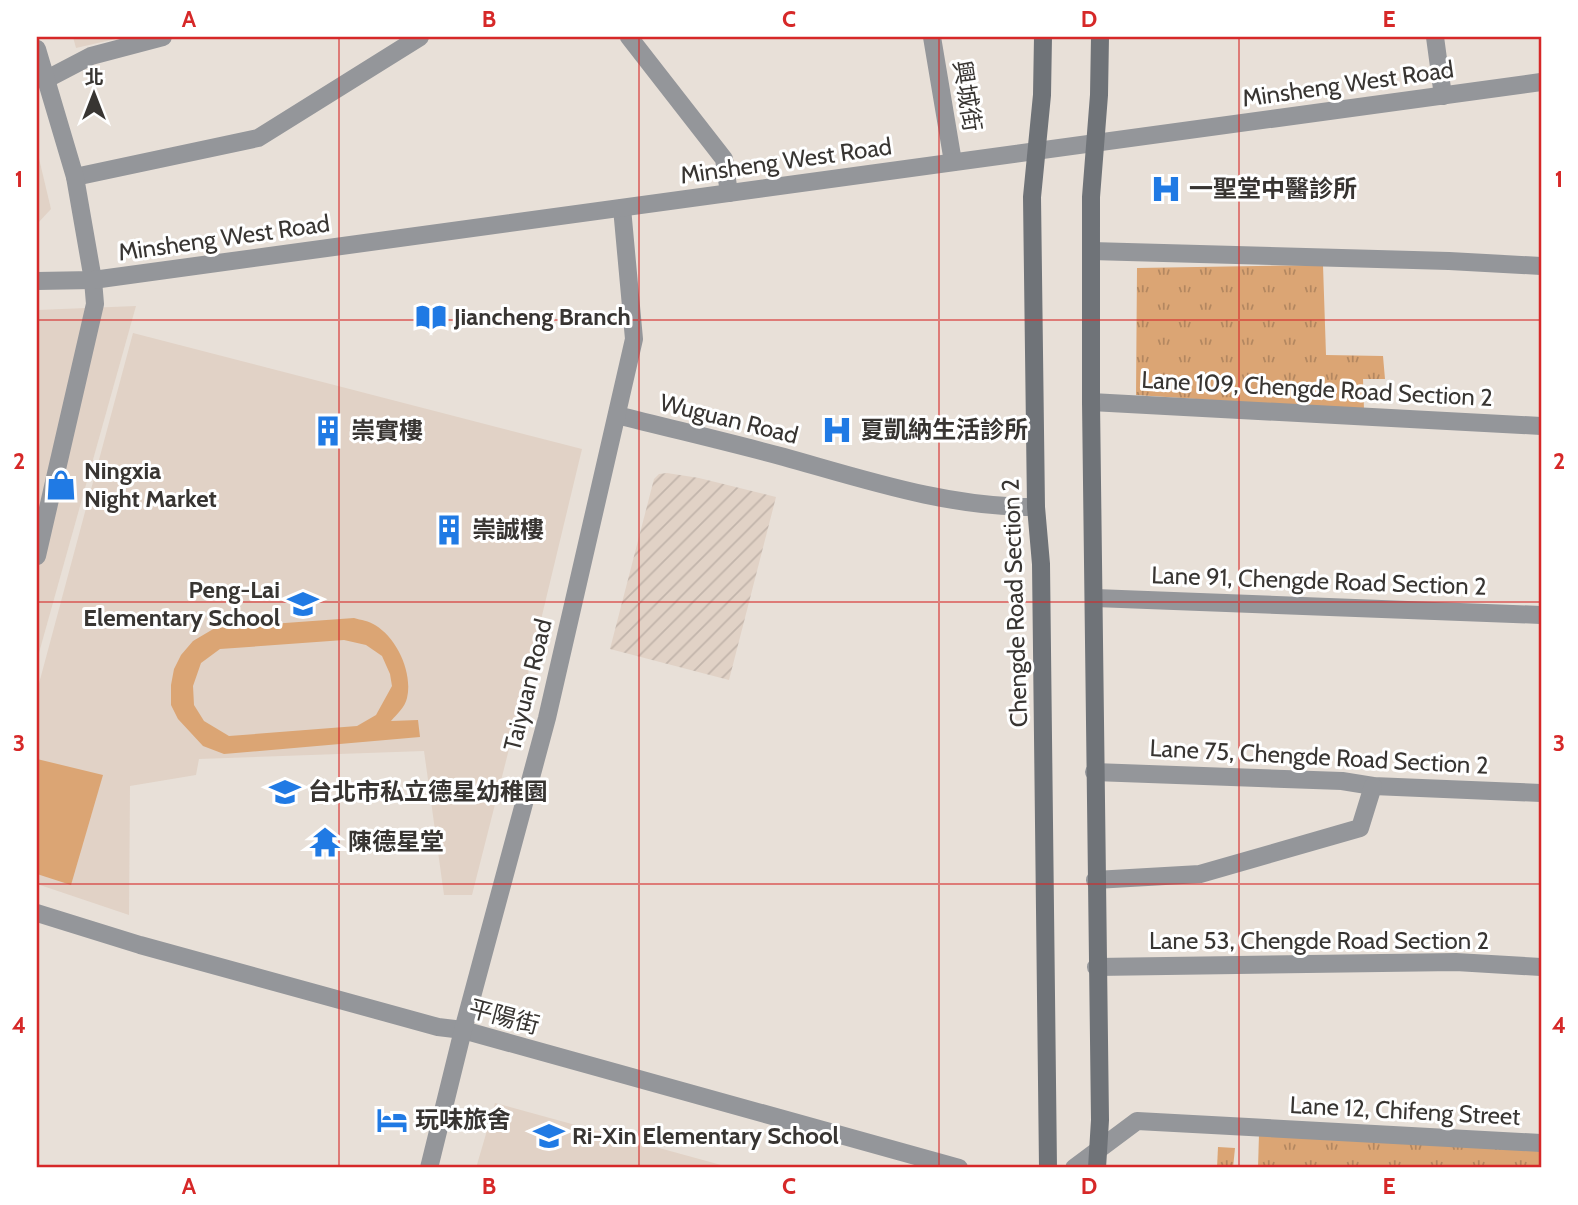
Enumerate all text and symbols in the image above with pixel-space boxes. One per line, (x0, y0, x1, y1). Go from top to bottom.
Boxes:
text: A (182, 5, 197, 33)
text: B (482, 5, 496, 33)
text: C (782, 5, 796, 33)
text: D (1081, 5, 1097, 33)
text: E (1382, 5, 1396, 33)
street label: Minsheng West Road (1240, 54, 1456, 113)
street label: 興城街 (948, 58, 987, 134)
north arrow (60, 60, 130, 130)
text: 北 (84, 66, 104, 89)
street label: Minsheng West Road (678, 131, 894, 190)
text: 1 (15, 165, 23, 193)
text: 1 (1555, 165, 1563, 193)
hospital icon: 一聖堂中醫診所 (1149, 172, 1183, 206)
place label: 一聖堂中醫診所 (1189, 174, 1357, 203)
street label: Minsheng West Road (116, 208, 332, 267)
library icon: Jiancheng Branch (414, 300, 448, 334)
place label: Jiancheng Branch (453, 302, 631, 331)
street label: Lane 109, Chengde Road Section 2 (1141, 365, 1493, 412)
street label: Wuguan Road (657, 387, 801, 450)
hospital icon: 夏凱納生活診所 (820, 413, 854, 447)
building icon: 崇實樓 (311, 414, 345, 448)
place label: 夏凱納生活診所 (860, 415, 1028, 444)
place label: 崇實樓 (351, 416, 423, 445)
text: 2 (13, 447, 25, 475)
text: 2 (1553, 447, 1565, 475)
place label: Ningxia Night Market (84, 456, 217, 513)
shop icon: Ningxia Night Market (44, 468, 78, 502)
street label: Chengde Road Section 2 (996, 478, 1033, 728)
building icon: 崇誠樓 (432, 513, 466, 547)
place label: 崇誠樓 (472, 515, 544, 544)
street label: Lane 91, Chengde Road Section 2 (1151, 560, 1487, 601)
place label: Peng-Lai Elementary School (83, 575, 280, 632)
school or university icon: Peng-Lai Elementary School (286, 587, 320, 621)
street label: Taiyuan Road (497, 616, 558, 754)
text: 3 (13, 729, 25, 757)
text: 3 (1553, 729, 1565, 757)
street label: Lane 75, Chengde Road Section 2 (1149, 733, 1489, 780)
school or university icon: 台北市私立德星幼稚園 (268, 775, 302, 809)
place label: 台北市私立德星幼稚園 (308, 777, 548, 806)
temple icon: 陳德星堂 (308, 825, 342, 859)
place label: 陳德星堂 (348, 827, 444, 856)
street label: Lane 53, Chengde Road Section 2 (1149, 926, 1489, 955)
street label: 平陽街 (466, 993, 543, 1040)
text: 4 (12, 1011, 26, 1039)
text: 4 (1552, 1011, 1566, 1039)
street label: Lane 12, Chifeng Street (1289, 1090, 1521, 1131)
hotel icon: 玩味旅舍 (375, 1103, 409, 1137)
place label: 玩味旅舍 (415, 1105, 511, 1134)
school or university icon: Ri-Xin Elementary School (532, 1119, 566, 1153)
place label: Ri-Xin Elementary School (572, 1121, 839, 1150)
text: A (182, 1172, 197, 1200)
text: B (482, 1172, 496, 1200)
text: C (782, 1172, 796, 1200)
text: D (1081, 1172, 1097, 1200)
text: E (1382, 1172, 1396, 1200)

